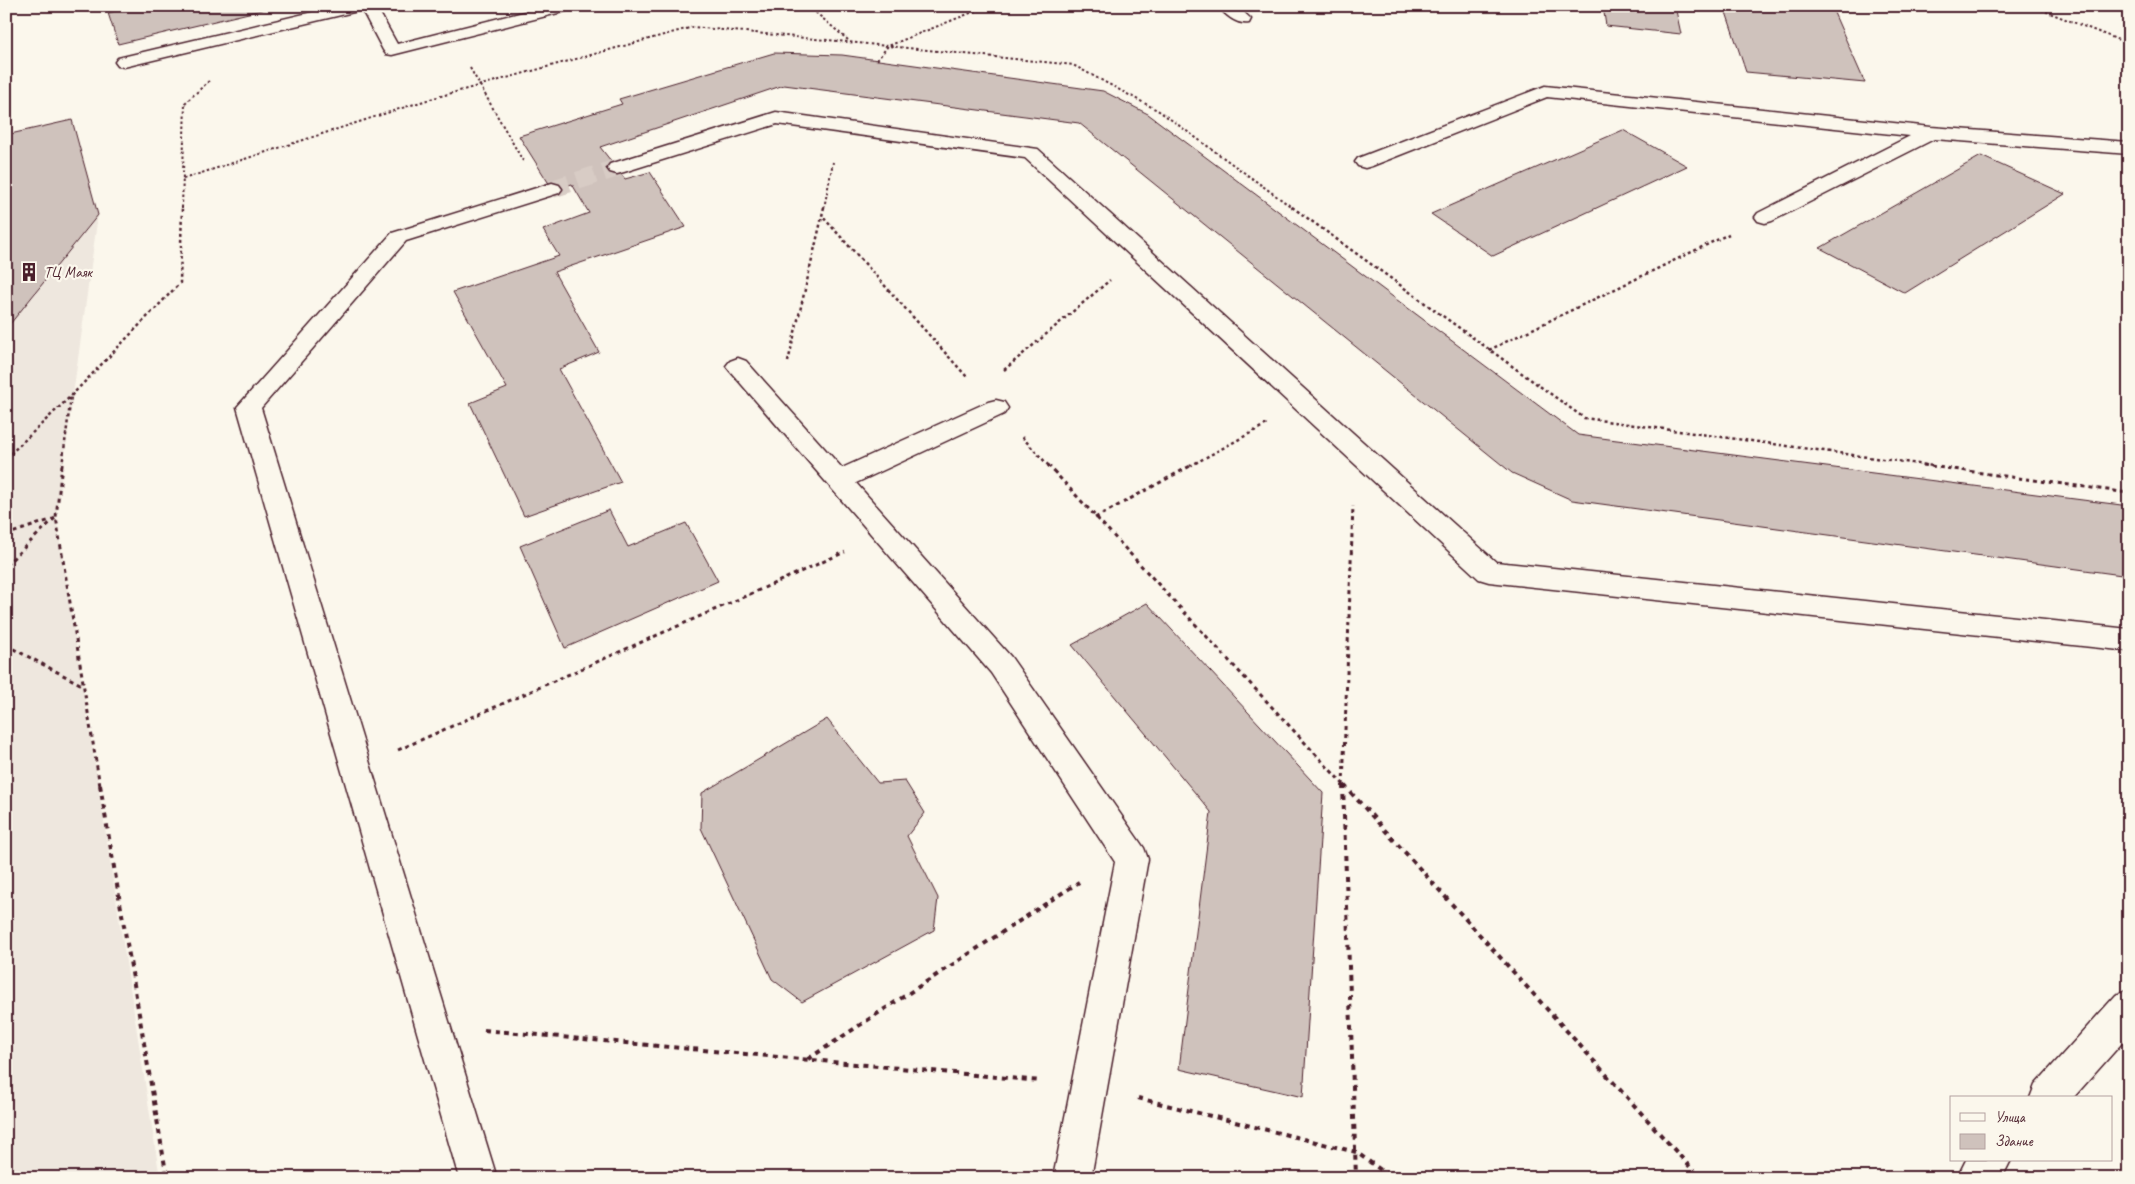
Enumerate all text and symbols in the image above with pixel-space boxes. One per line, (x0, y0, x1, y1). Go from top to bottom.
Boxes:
building icon: ТЦ Маяк (18, 261, 40, 283)
place label: ТЦ Маяк (44, 263, 93, 282)
legend (1950, 1096, 2112, 1162)
text: Улица (1995, 1108, 2026, 1127)
text: Здание (1995, 1132, 2034, 1151)

